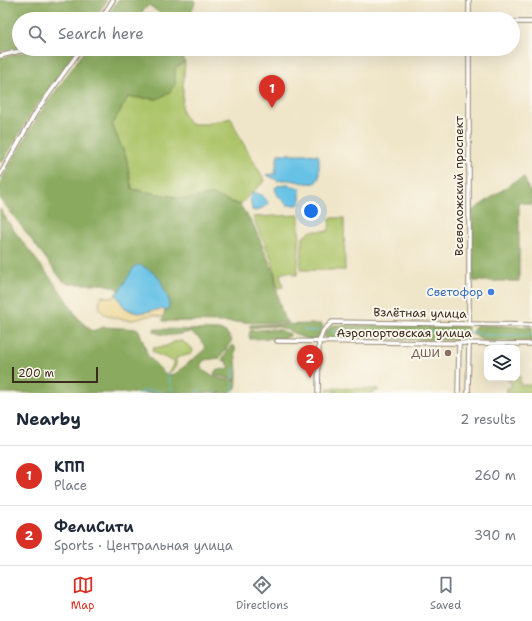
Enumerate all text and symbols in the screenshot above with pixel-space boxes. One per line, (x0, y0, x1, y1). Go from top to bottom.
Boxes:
search box (12, 12, 520, 56)
icon: search (26, 23, 48, 45)
text: Search here (58, 24, 144, 44)
pin: 1 (259, 75, 285, 108)
street label: Всеволожский проспект (451, 115, 467, 256)
your location (301, 201, 321, 221)
place label: Светофор (427, 284, 483, 300)
marker: Светофор (486, 287, 496, 297)
street label: Взлётная улица (373, 304, 467, 322)
street label: Аэропортовская улица (336, 325, 472, 341)
pin: 2 (297, 345, 323, 378)
place label: ДШИ (411, 345, 440, 361)
map controls (484, 345, 520, 381)
button: layers (484, 345, 520, 381)
marker: ДШИ (443, 348, 453, 358)
scale bar (12, 365, 98, 384)
text: 200 m (18, 366, 54, 381)
text: Nearby (16, 408, 81, 430)
text: 2 results (460, 411, 516, 428)
text: КПП (54, 457, 85, 477)
text: 1 (26, 467, 32, 484)
text: 260 m (474, 467, 516, 484)
text: Place (54, 477, 87, 494)
text: ФелиСити (54, 517, 134, 537)
text: 2 (24, 527, 34, 544)
text: 390 m (474, 527, 516, 544)
text: Sports · Центральная улица (54, 537, 233, 554)
tab: Map (71, 574, 94, 613)
tab: Directions (236, 574, 288, 613)
tab: Saved (430, 574, 461, 613)

